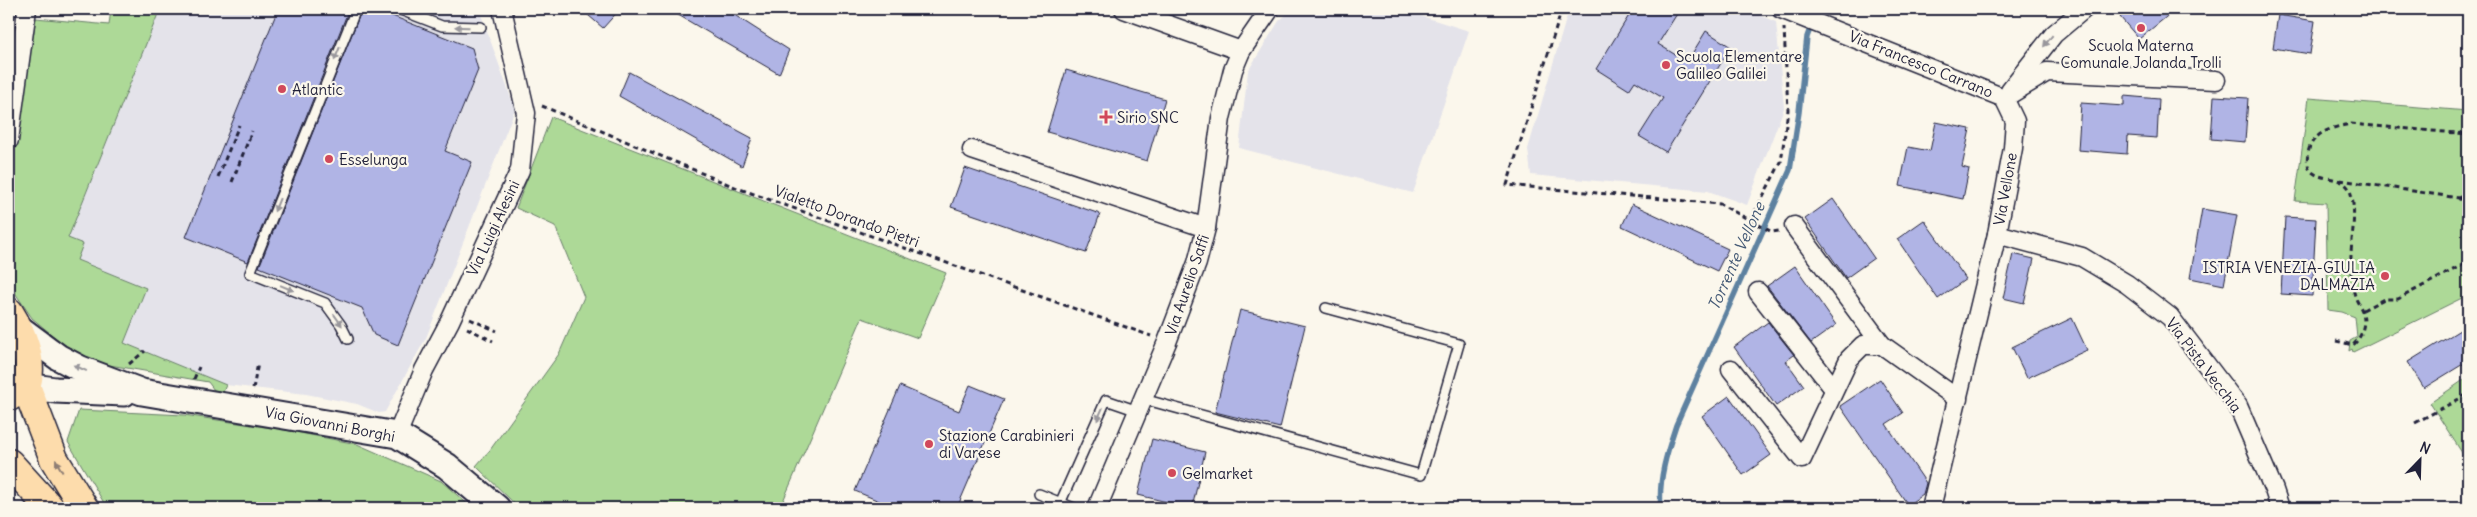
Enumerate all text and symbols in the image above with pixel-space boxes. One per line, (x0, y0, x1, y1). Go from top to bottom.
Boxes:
one-way arrow (454, 22, 470, 30)
marker: Scuola Materna Comunale Jolanda Trolli (2135, 22, 2147, 34)
street label: Via Francesco Carrano (1846, 26, 1996, 102)
one-way arrow (2043, 34, 2054, 47)
place label: Scuola Materna Comunale Jolanda Trolli (2060, 36, 2222, 72)
one-way arrow (333, 47, 341, 61)
place label: Scuola Elementare Galileo Galilei (1676, 47, 1802, 83)
marker: Scuola Elementare Galileo Galilei (1660, 59, 1672, 71)
place label: Atlantic (292, 80, 343, 99)
marker: Atlantic (276, 83, 288, 95)
place label: Sirio SNC (1117, 108, 1179, 127)
marker: Sirio SNC (1099, 110, 1113, 124)
place label: Esselunga (339, 150, 408, 169)
street label: Via Vellone (1989, 151, 2021, 227)
marker: Esselunga (323, 153, 335, 165)
street label: Via Luigi Alesini (463, 177, 523, 279)
street label: Vialetto Dorando Pietri (772, 181, 922, 251)
one-way arrow (273, 198, 281, 213)
water label: Torrente Vellone (1703, 198, 1769, 313)
street label: Via Aurelio Saffi (1161, 232, 1213, 338)
place label: ISTRIA VENEZIA-GIULIA DALMAZIA (2203, 258, 2375, 294)
marker: ISTRIA VENEZIA-GIULIA DALMAZIA (2379, 270, 2391, 282)
one-way arrow (280, 284, 295, 292)
one-way arrow (333, 313, 343, 327)
street label: Via Pista Vecchia (2162, 314, 2246, 417)
one-way arrow (73, 364, 87, 372)
street label: Via Giovanni Borghi (263, 402, 397, 446)
one-way arrow (1096, 407, 1104, 421)
place label: Stazione Carabinieri di Varese (939, 426, 1074, 462)
north arrow (2394, 434, 2444, 484)
marker: Stazione Carabinieri di Varese (923, 438, 935, 450)
text: N (2417, 438, 2433, 458)
one-way arrow (54, 460, 63, 473)
place label: Gelmarket (1182, 464, 1253, 483)
marker: Gelmarket (1166, 467, 1178, 479)

